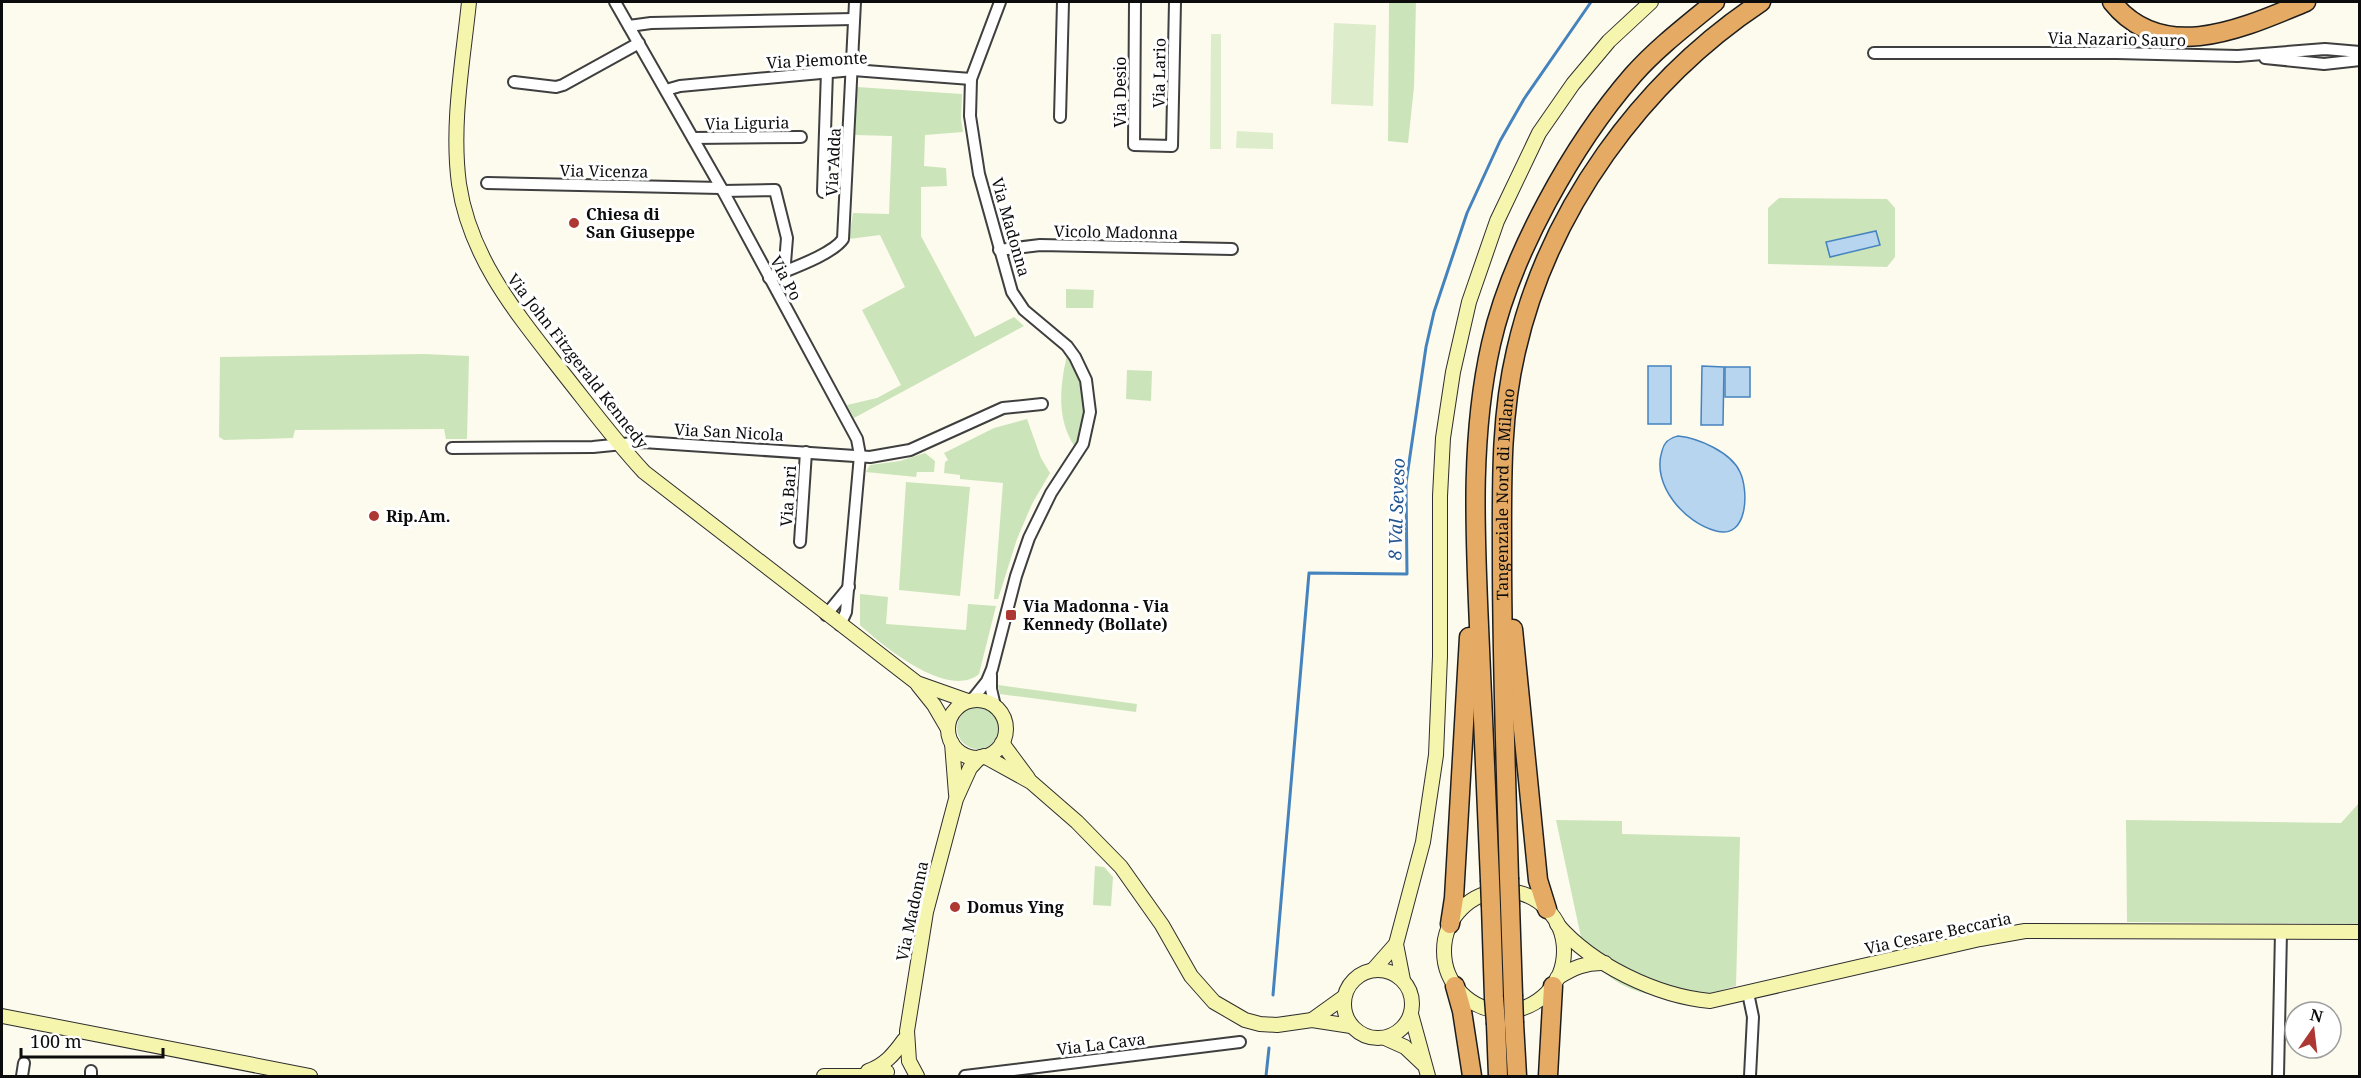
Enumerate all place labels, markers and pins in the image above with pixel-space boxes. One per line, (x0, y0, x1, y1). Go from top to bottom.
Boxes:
place label: Chiesa di San Giuseppe (586, 203, 695, 243)
marker: Chiesa di San Giuseppe (567, 216, 581, 230)
place label: Rip.Am. (386, 505, 451, 527)
marker: Rip.Am. (367, 509, 381, 523)
place label: Via Madonna - Via Kennedy (Bollate) (1023, 595, 1170, 635)
marker: Via Madonna - Via Kennedy (Bollate) (1004, 608, 1018, 622)
place label: Domus Ying (967, 896, 1064, 918)
marker: Domus Ying (948, 900, 962, 914)

